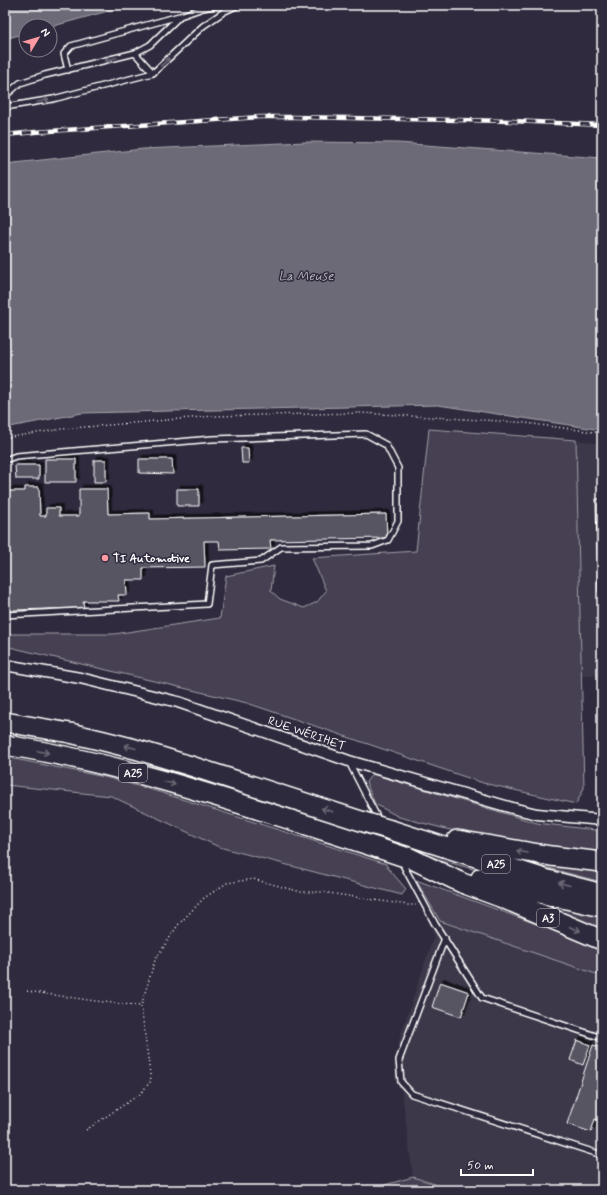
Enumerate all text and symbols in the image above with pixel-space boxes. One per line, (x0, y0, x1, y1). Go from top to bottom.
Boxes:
north arrow (18, 18, 58, 58)
text: N (37, 25, 53, 40)
one-way arrow (105, 56, 118, 63)
one-way arrow (160, 57, 170, 66)
one-way arrow (37, 97, 50, 105)
water label: La Meuse (278, 268, 334, 285)
place label: TI Automotive (113, 551, 190, 567)
marker: TI Automotive (100, 553, 110, 563)
street label: RUE WÉRIHET (266, 713, 348, 755)
one-way arrow (123, 743, 136, 751)
one-way arrow (37, 748, 50, 756)
road number: A25 (119, 764, 147, 782)
one-way arrow (163, 779, 176, 787)
one-way arrow (321, 806, 334, 813)
one-way arrow (516, 847, 529, 855)
road number: A25 (482, 855, 510, 873)
one-way arrow (558, 880, 571, 887)
road number: A3 (537, 909, 559, 927)
one-way arrow (568, 925, 580, 933)
scale bar (461, 1151, 533, 1177)
text: 50 m (467, 1158, 494, 1174)

